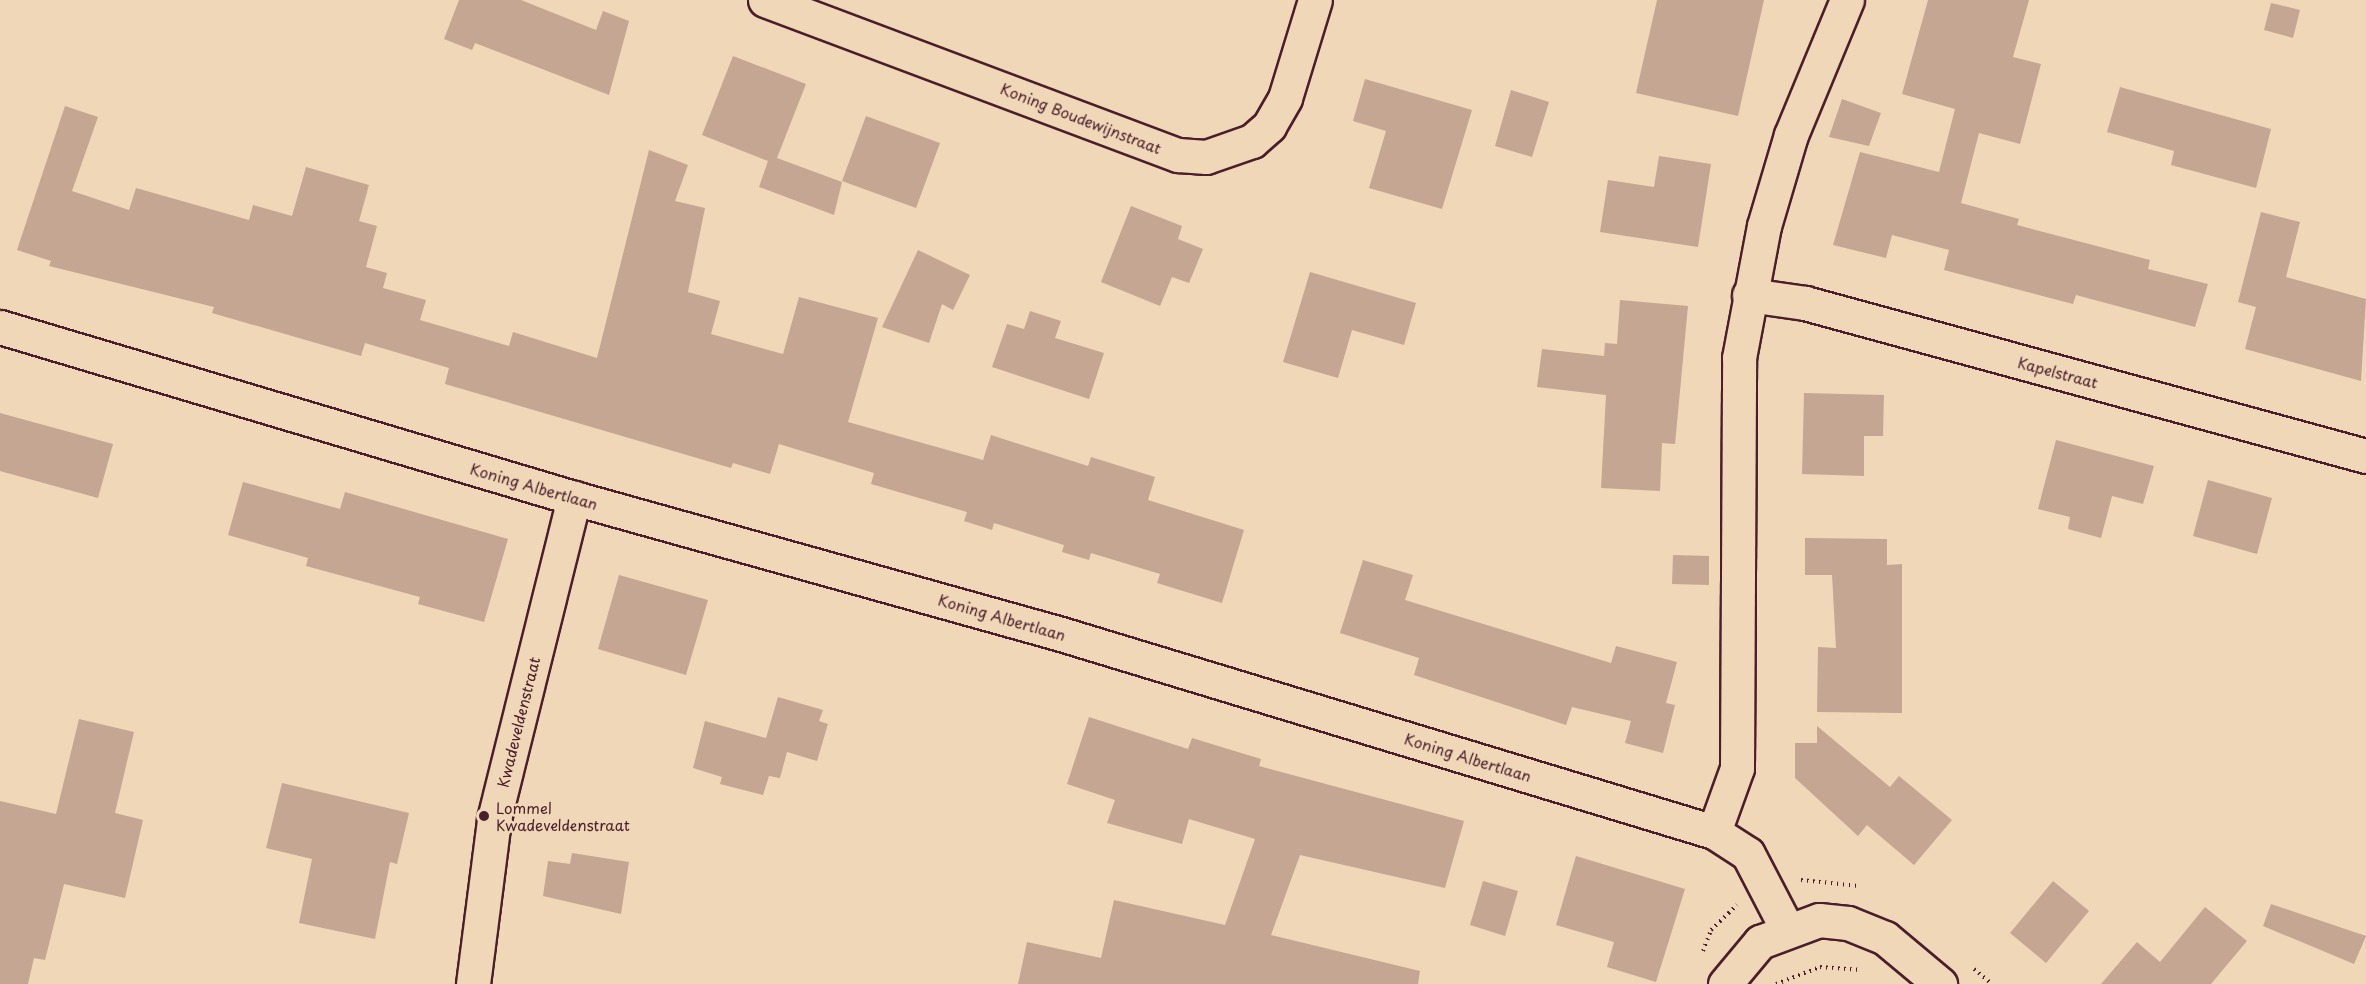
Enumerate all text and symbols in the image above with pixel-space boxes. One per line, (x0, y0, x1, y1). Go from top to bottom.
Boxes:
street label: Koning Boudewijnstraat (998, 79, 1164, 157)
street label: Kapelstraat (2016, 353, 2100, 391)
street label: Koning Albertlaan (468, 459, 600, 513)
street label: Koning Albertlaan (936, 590, 1068, 644)
street label: Kwadeveldenstraat (493, 655, 543, 789)
street label: Koning Albertlaan (1403, 729, 1533, 785)
place label: Lommel Kwadeveldenstraat (496, 798, 630, 833)
marker: Lommel Kwadeveldenstraat (477, 809, 491, 823)

